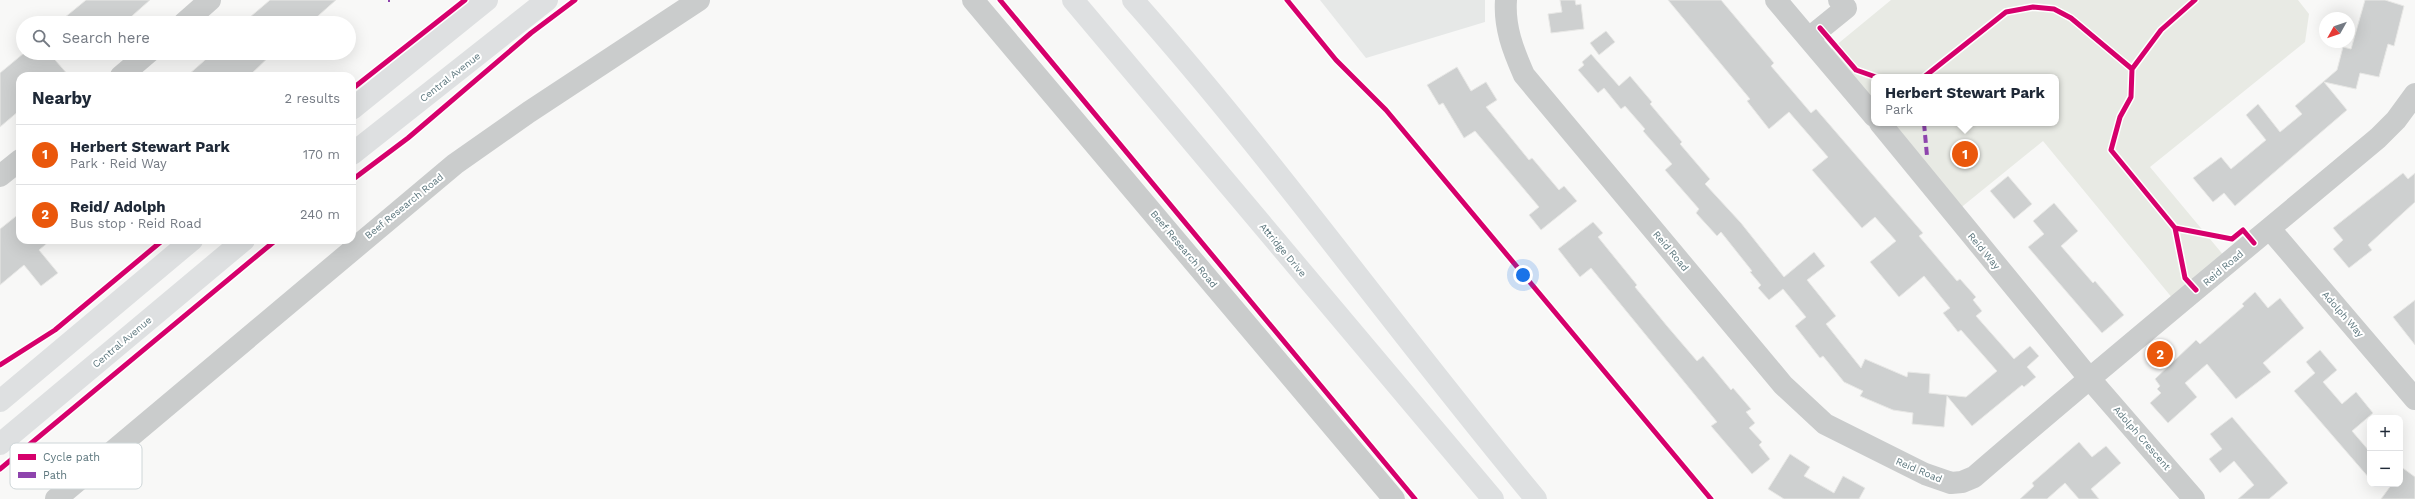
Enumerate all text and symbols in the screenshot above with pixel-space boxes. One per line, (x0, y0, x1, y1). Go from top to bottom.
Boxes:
north arrow (2319, 12, 2355, 48)
search box (16, 16, 356, 60)
icon: search (30, 27, 52, 49)
text: Search here (62, 29, 150, 47)
street label: Central Avenue (418, 50, 483, 104)
popup (1871, 74, 2059, 126)
text: Herbert Stewart Park (1885, 84, 2045, 102)
text: Nearby (32, 88, 91, 108)
text: 2 results (285, 91, 340, 106)
text: Park (1885, 102, 1913, 117)
text: Herbert Stewart Park (70, 138, 230, 156)
pin: 1 (1952, 139, 1978, 169)
text: 1 (42, 147, 48, 162)
text: 170 m (303, 147, 340, 162)
text: Park · Reid Way (70, 156, 167, 171)
street label: Beef Research Road (363, 171, 445, 241)
text: Reid/ Adolph (70, 198, 166, 216)
text: 2 (41, 207, 49, 222)
text: 240 m (300, 207, 340, 222)
street label: Beef Research Road (1148, 208, 1220, 290)
text: Bus stop · Reid Road (70, 216, 202, 231)
street label: Attridge Drive (1257, 221, 1309, 279)
street label: Reid Road (1651, 229, 1691, 273)
street label: Reid Way (1966, 231, 2003, 272)
street label: Reid Road (2201, 248, 2245, 288)
your location (1513, 265, 1533, 285)
street label: Adolph Way (2320, 289, 2366, 340)
street label: Central Avenue (90, 314, 154, 370)
pin: 2 (2147, 339, 2173, 369)
street label: Adolph Crescent (2111, 404, 2173, 473)
map controls (2367, 415, 2403, 487)
button: + (2367, 415, 2403, 451)
legend (10, 443, 142, 489)
text: Cycle path (43, 451, 100, 464)
button: − (2367, 451, 2403, 487)
street label: Reid Road (1894, 455, 1944, 485)
text: Path (43, 469, 67, 482)

